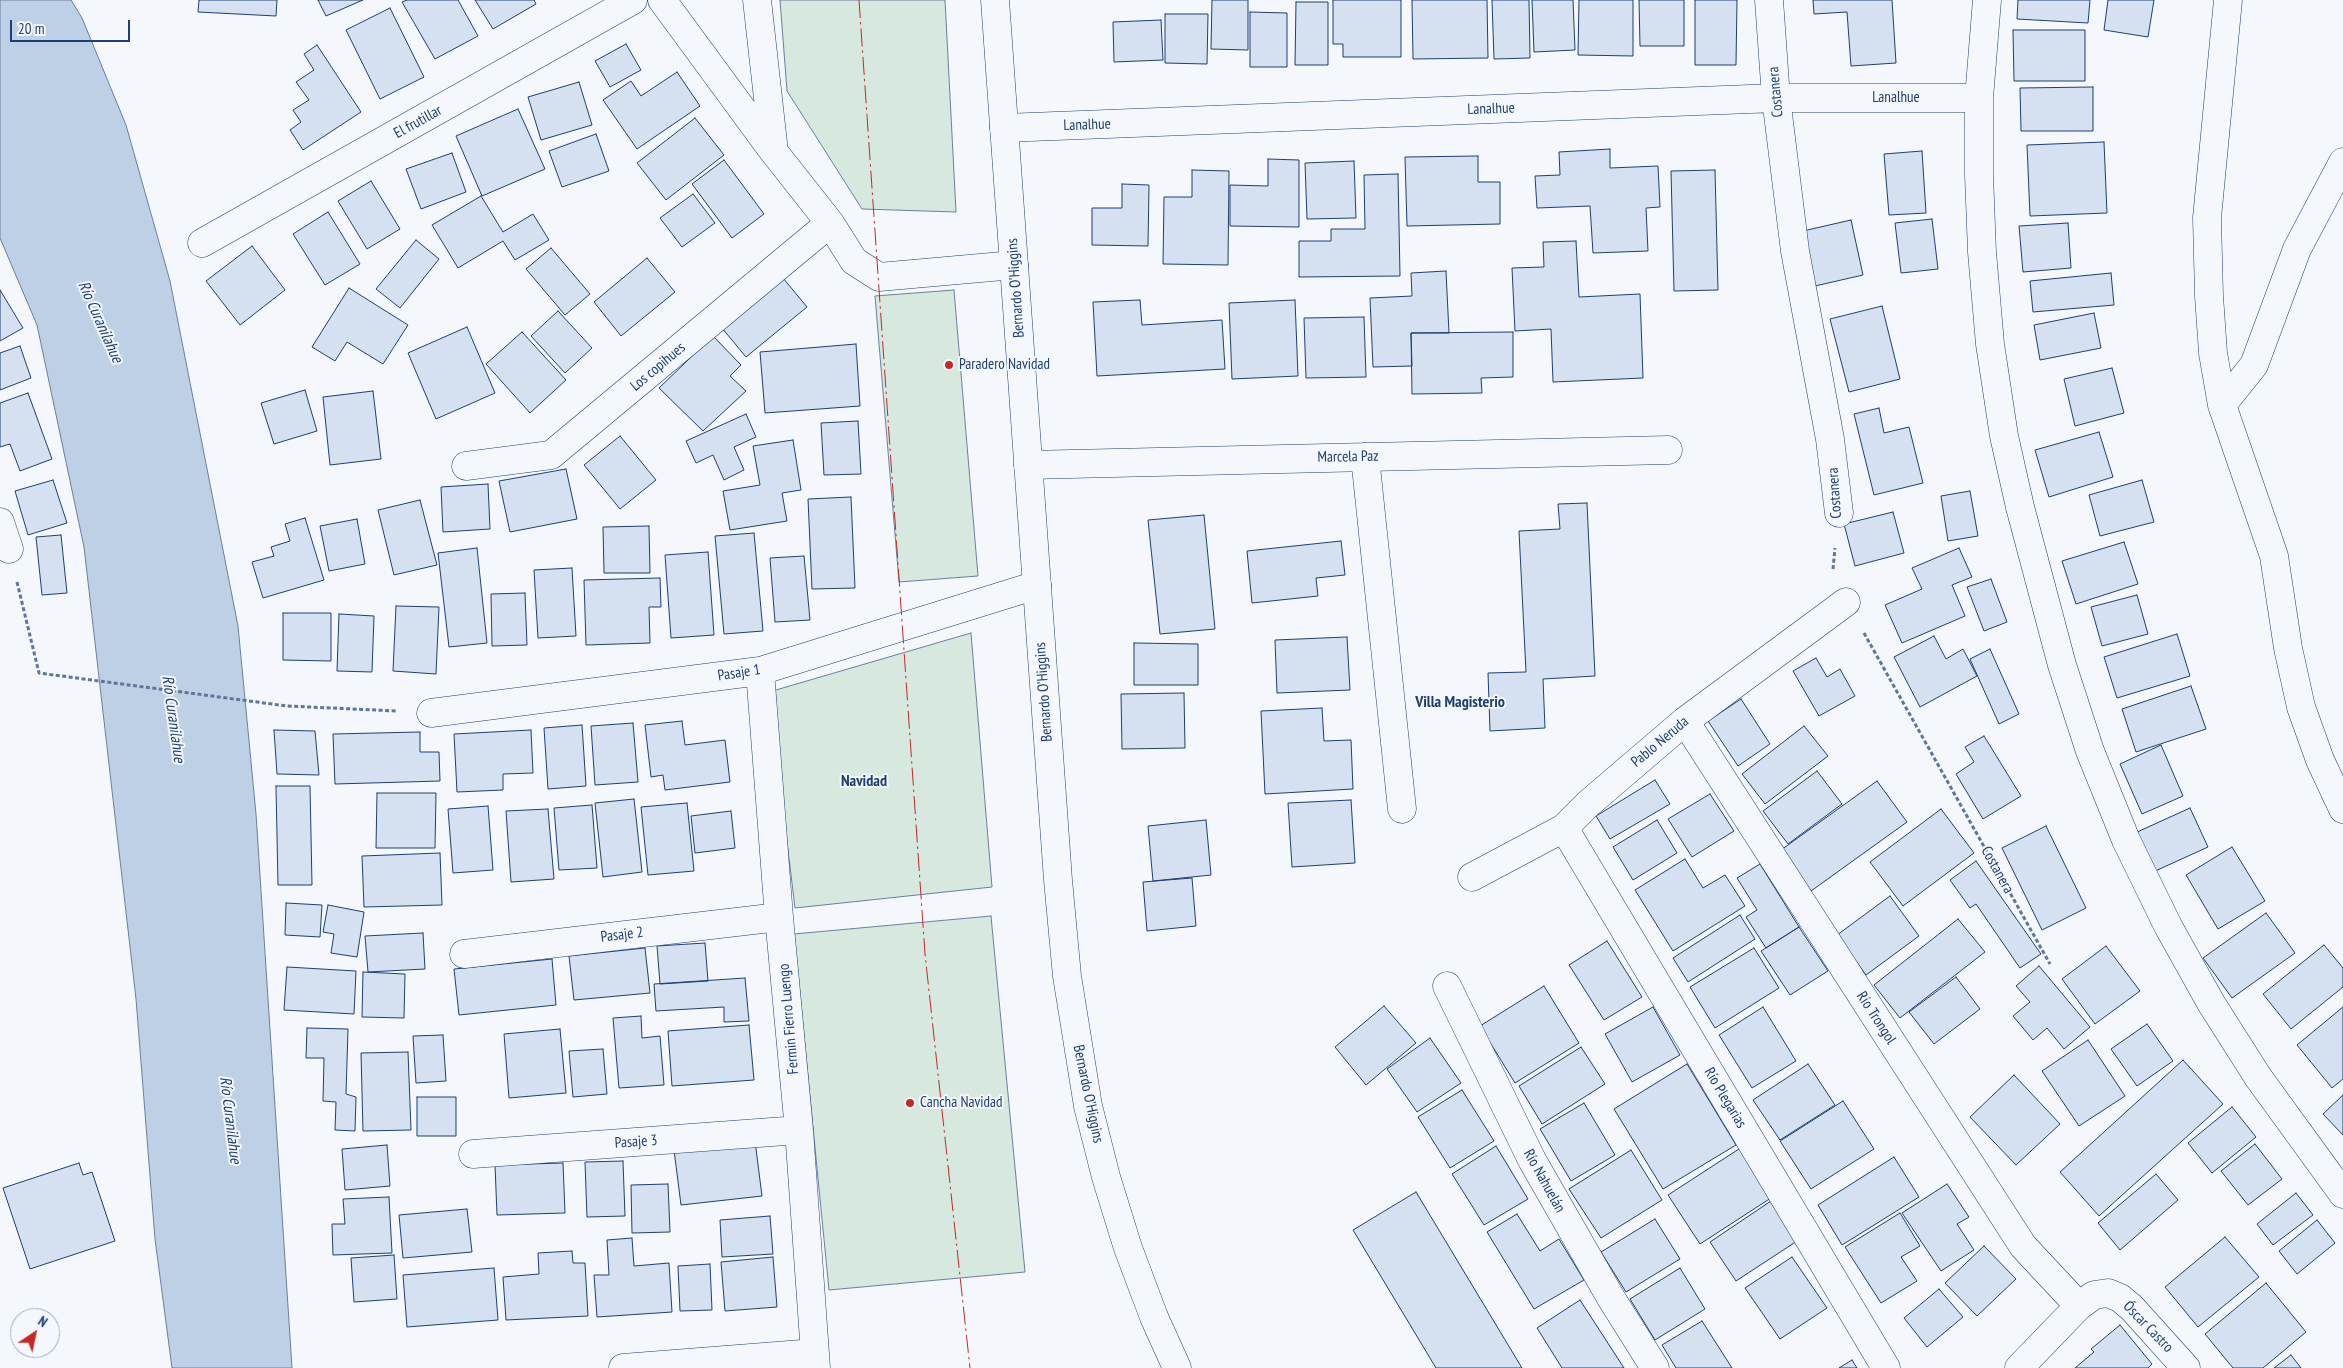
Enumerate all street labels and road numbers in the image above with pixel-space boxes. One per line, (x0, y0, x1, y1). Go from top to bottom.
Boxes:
street label: Costanera (1765, 66, 1787, 118)
street label: Lanalhue (1872, 89, 1920, 107)
street label: Lanalhue (1467, 99, 1515, 119)
street label: El frutillar (391, 102, 445, 142)
street label: Lanalhue (1063, 115, 1111, 135)
street label: Bernardo O'Higgins (1004, 238, 1028, 338)
street label: Los copihues (627, 339, 689, 395)
street label: Marcela Paz (1317, 447, 1379, 467)
street label: Costanera (1824, 467, 1846, 519)
street label: Bernardo O'Higgins (1032, 642, 1056, 742)
street label: Pasaje 1 (716, 661, 762, 685)
street label: Pablo Neruda (1628, 713, 1692, 771)
street label: Costanera (1977, 843, 2017, 897)
street label: Pasaje 2 (600, 923, 644, 947)
street label: Fermin Fierro Luengo (775, 963, 803, 1075)
street label: Río Trongol (1852, 988, 1900, 1048)
street label: Bernardo O'Higgins (1069, 1043, 1107, 1145)
street label: Río Plegarias (1700, 1064, 1750, 1132)
street label: Pasaje 3 (614, 1132, 658, 1152)
street label: Río Nahuelán (1519, 1146, 1569, 1216)
street label: Óscar Castro (2119, 1298, 2177, 1356)

